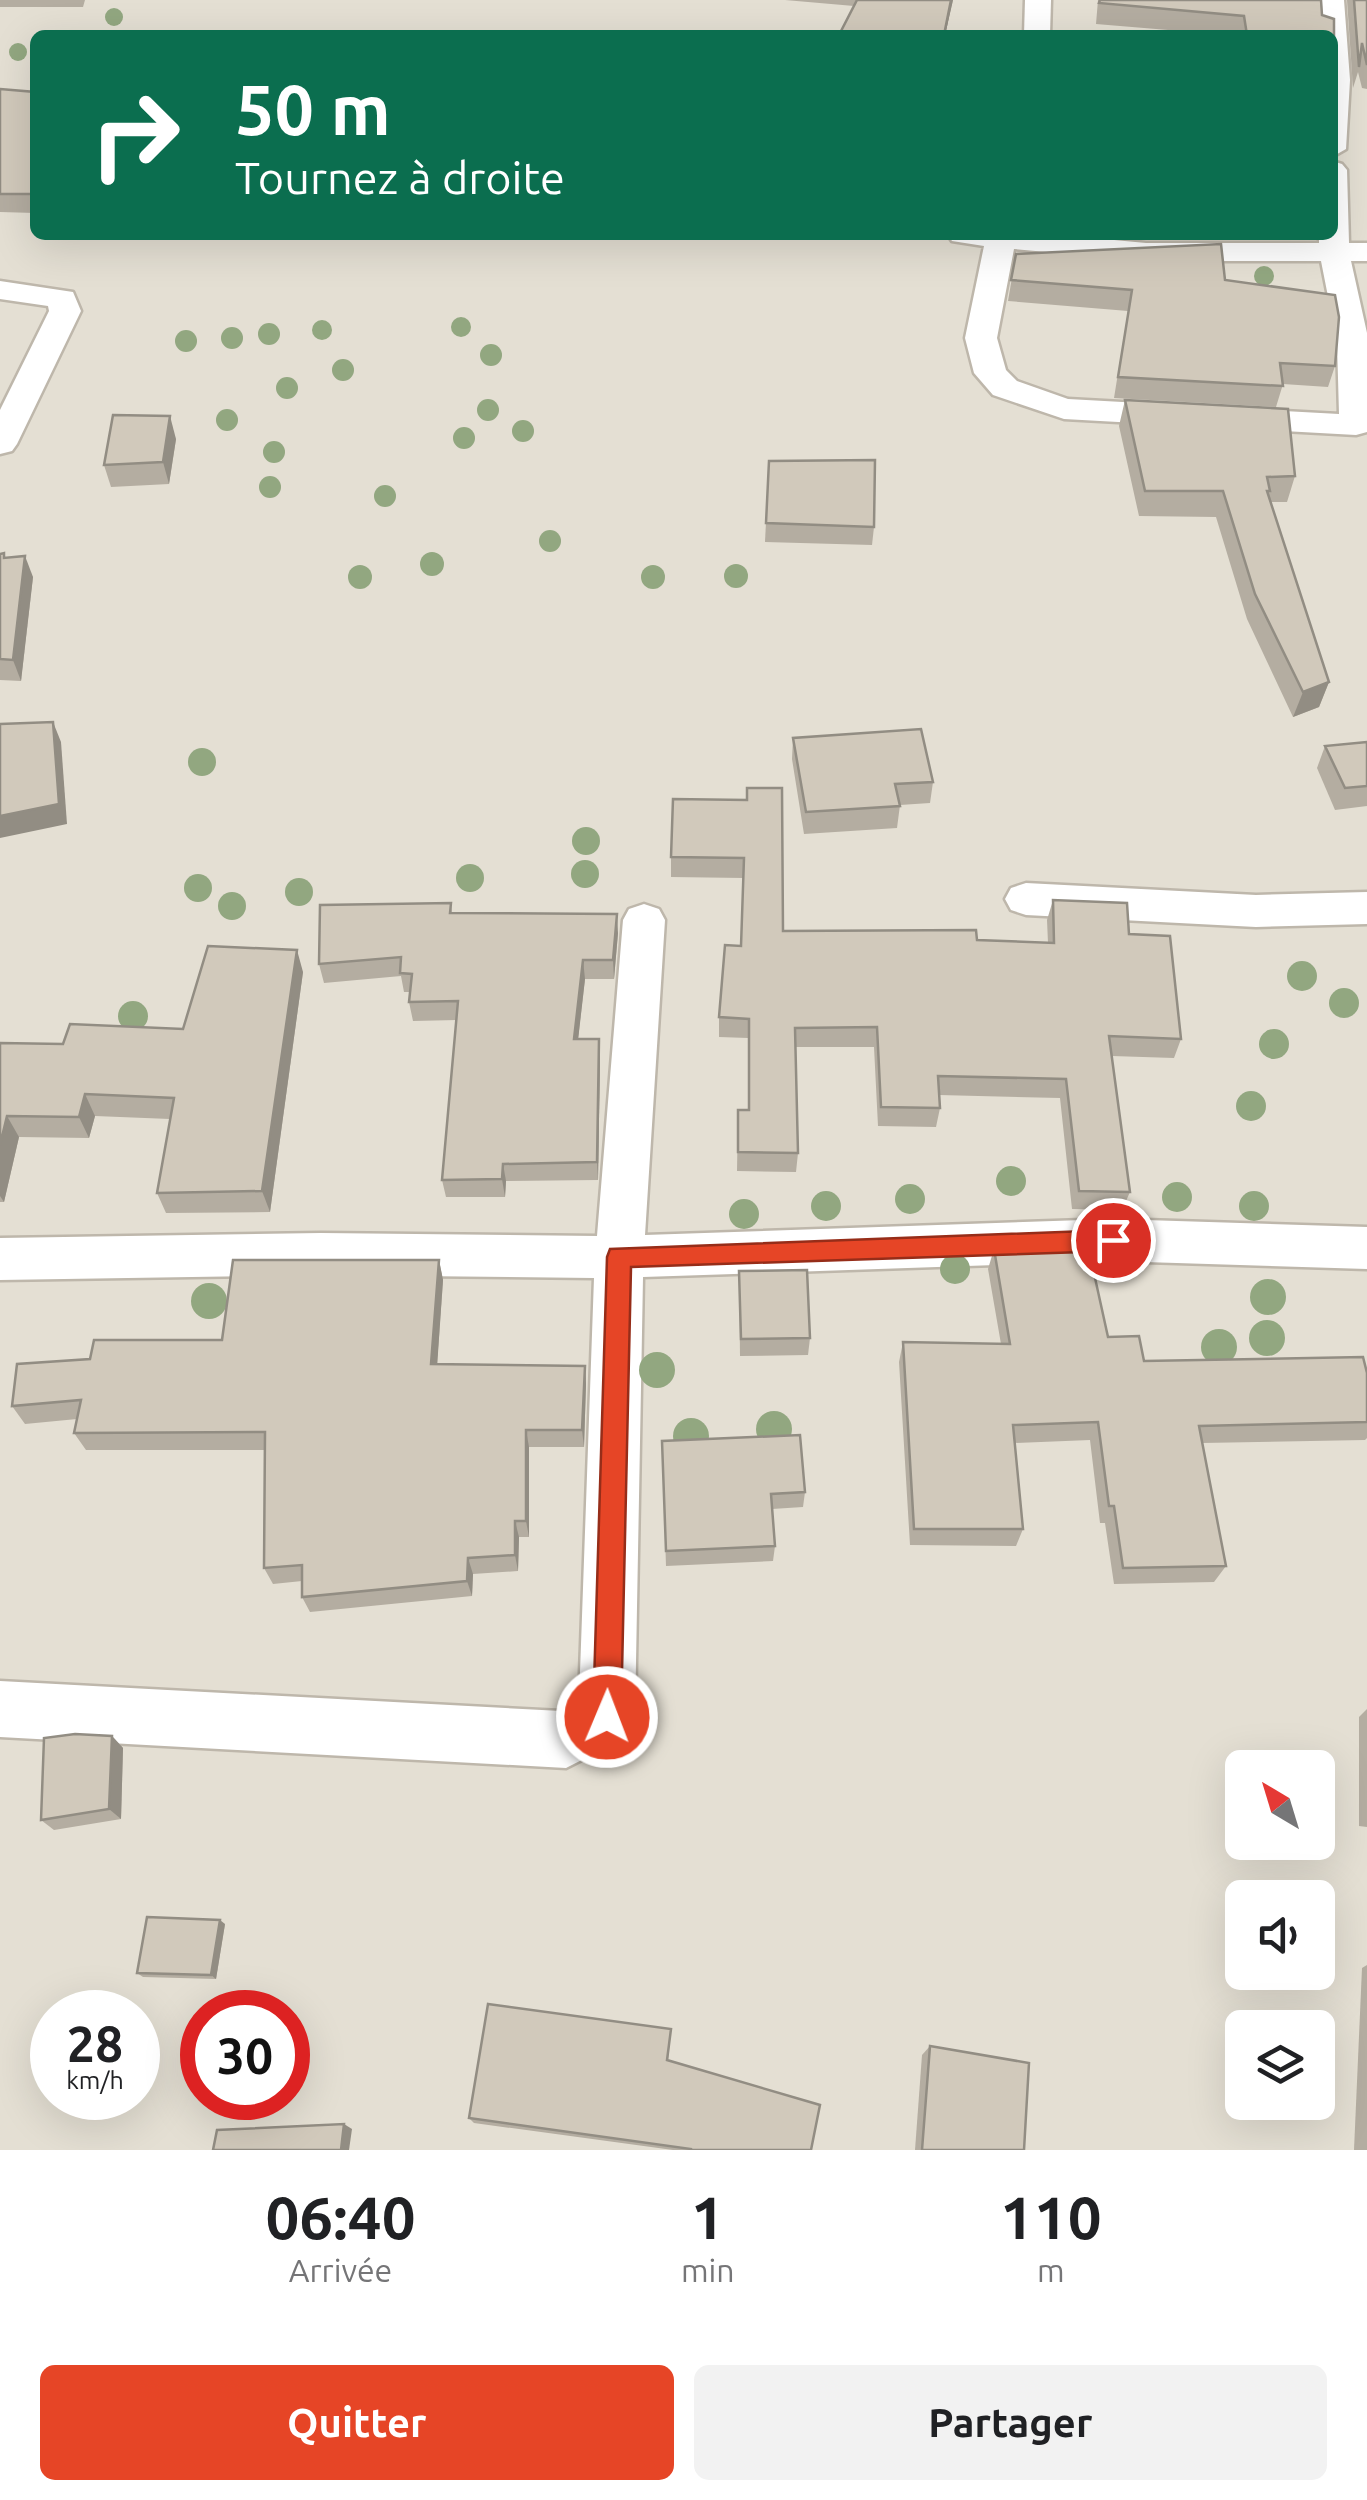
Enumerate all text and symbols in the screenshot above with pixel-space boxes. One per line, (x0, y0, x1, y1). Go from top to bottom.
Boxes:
icon: right (70, 70, 200, 200)
text: 50 m (235, 70, 391, 148)
text: Tournez à droite (235, 152, 565, 203)
pin (1071, 1198, 1156, 1283)
icon: arrive (1086, 1213, 1141, 1268)
position arrow (555, 1665, 659, 1769)
north arrow (1225, 1750, 1335, 1860)
map controls (1225, 1750, 1335, 2120)
button: sound (1225, 1880, 1335, 1990)
speed limit sign: 30 (180, 1990, 310, 2120)
button: layers (1225, 2010, 1335, 2120)
text: 28 (67, 2015, 123, 2071)
text: km/h (66, 2066, 124, 2094)
text: 06:40 (265, 2183, 416, 2250)
text: 1 (691, 2183, 725, 2250)
text: 110 (1000, 2183, 1102, 2250)
text: Arrivée (289, 2252, 392, 2288)
text: min (681, 2252, 735, 2288)
text: m (1037, 2252, 1065, 2288)
button: Quitter (40, 2365, 674, 2480)
button: Partager (694, 2365, 1327, 2480)

